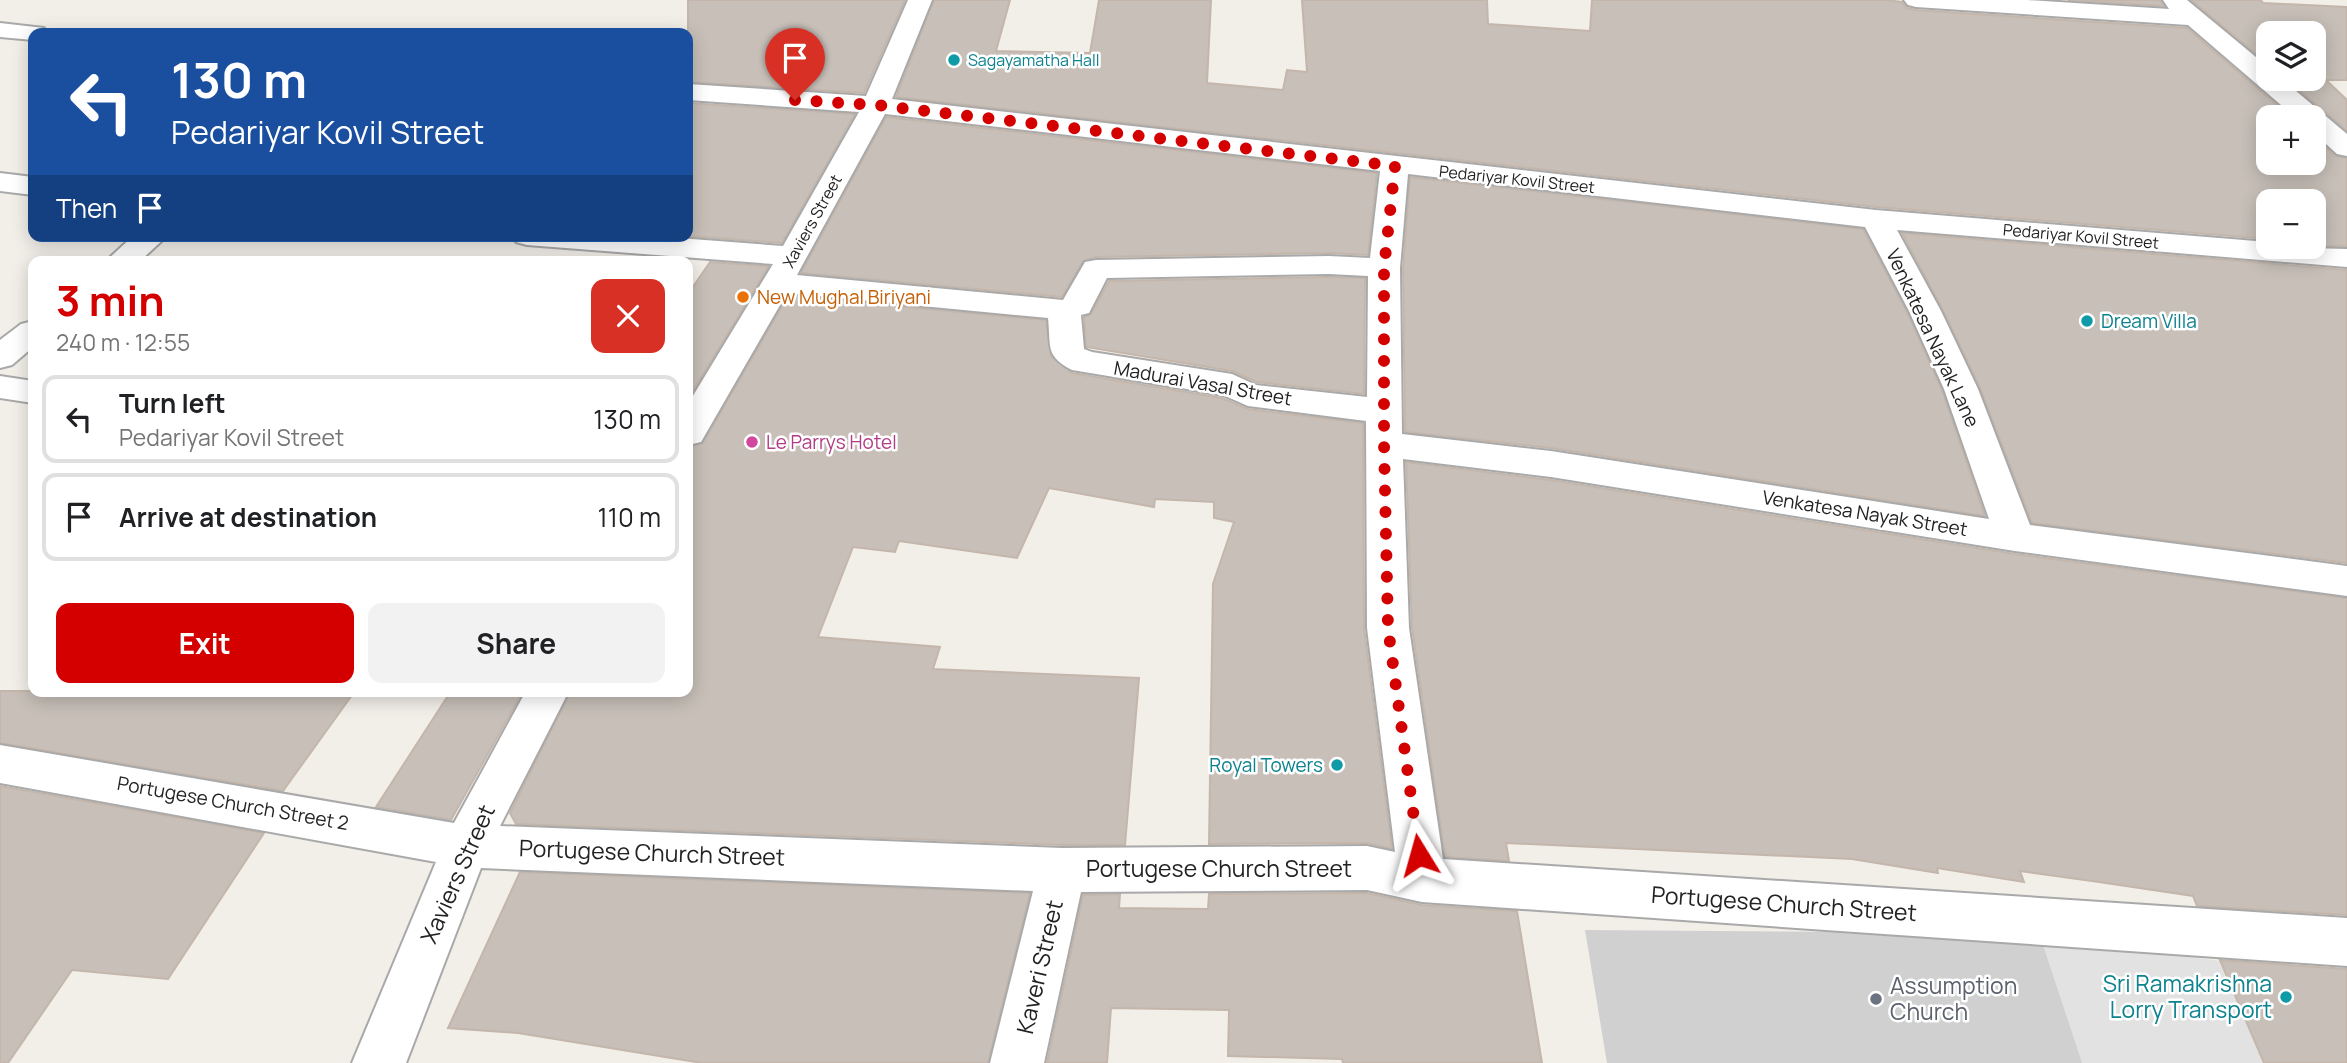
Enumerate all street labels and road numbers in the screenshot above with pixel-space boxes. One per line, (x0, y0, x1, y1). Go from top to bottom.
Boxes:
street label: Pedariyar Kovil Street (1438, 160, 1596, 198)
street label: Xaviers Street (777, 170, 847, 272)
street label: Pedariyar Kovil Street (2002, 218, 2160, 254)
street label: Venkatesa Nayak Lane (1880, 245, 1986, 431)
street label: Madurai Vasal Street (1112, 355, 1294, 411)
street label: Venkatesa Nayak Street (1761, 484, 1969, 542)
street label: Portugese Church Street 2 (115, 770, 351, 836)
street label: Xaviers Street (412, 799, 502, 948)
street label: Portugese Church Street (518, 831, 786, 873)
street label: Portugese Church Street (1086, 852, 1352, 884)
street label: Portugese Church Street (1650, 878, 1918, 928)
street label: Kaveri Street (1008, 897, 1070, 1037)

